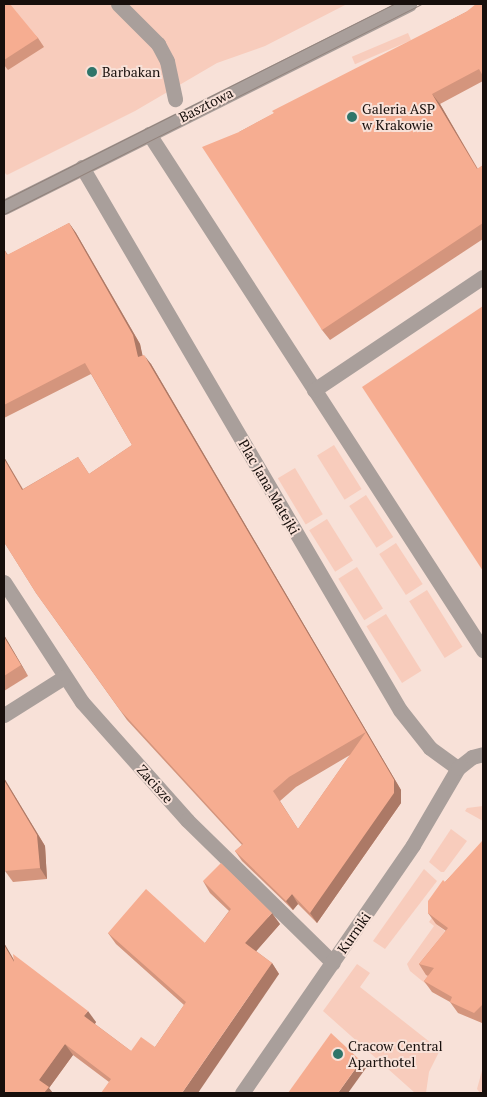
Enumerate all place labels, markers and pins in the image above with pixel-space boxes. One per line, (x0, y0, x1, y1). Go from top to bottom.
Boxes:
place label: Barbakan (102, 64, 160, 80)
marker: Barbakan (86, 66, 98, 78)
place label: Galeria ASP w Krakowie (362, 101, 435, 134)
marker: Galeria ASP w Krakowie (346, 111, 358, 123)
place label: Cracow Central Aparthotel (348, 1038, 443, 1070)
marker: Cracow Central Aparthotel (332, 1048, 344, 1060)

